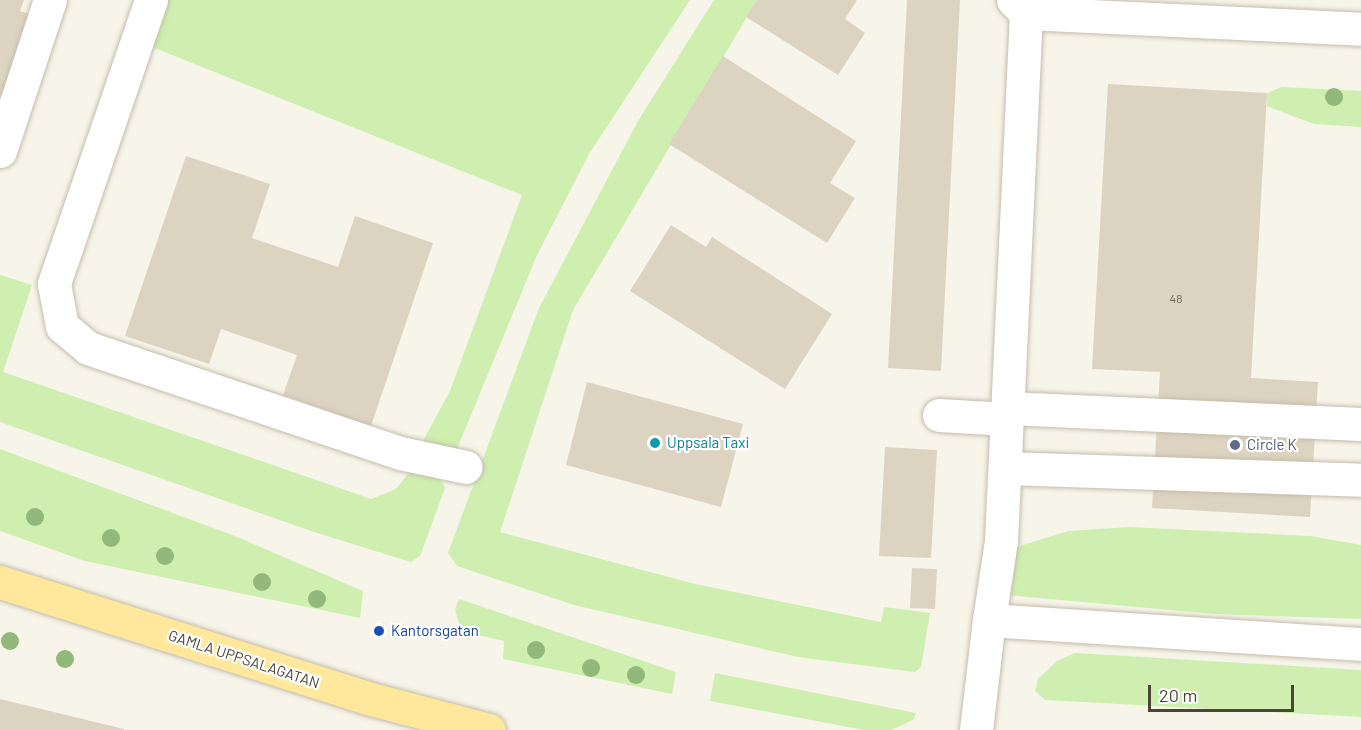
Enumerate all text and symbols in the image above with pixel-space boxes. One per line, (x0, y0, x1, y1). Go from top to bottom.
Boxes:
house number: 48 (1170, 292, 1182, 306)
place label: Uppsala Taxi (667, 434, 749, 452)
marker: Uppsala Taxi (648, 436, 662, 450)
place label: Circle K (1247, 436, 1297, 454)
marker: Circle K (1228, 438, 1242, 452)
place label: Kantorsgatan (391, 622, 479, 640)
marker: Kantorsgatan (372, 624, 386, 638)
street label: GAMLA UPPSALAGATAN (166, 626, 322, 692)
scale bar (1151, 673, 1296, 711)
text: 20 m (1159, 684, 1197, 706)

